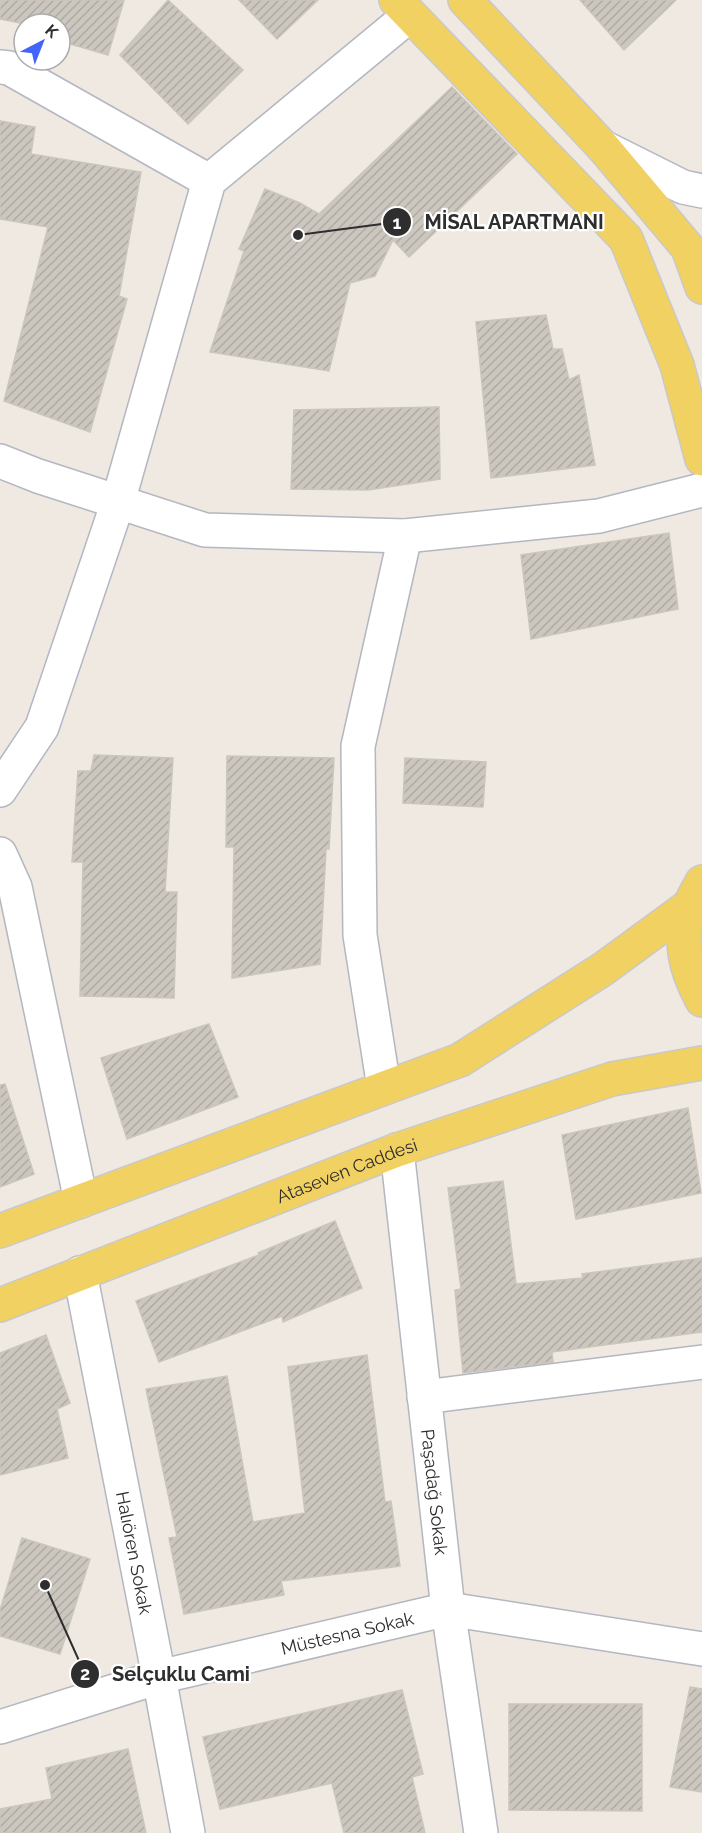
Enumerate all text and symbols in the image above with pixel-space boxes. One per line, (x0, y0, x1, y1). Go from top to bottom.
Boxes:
north arrow (12, 12, 72, 72)
text: K (41, 21, 62, 42)
callout: MİSAL APARTMANI (382, 203, 616, 241)
text: MİSAL APARTMANI (424, 210, 604, 234)
text: 1 (393, 212, 402, 233)
street label: Ataseven Caddesi (273, 1134, 420, 1207)
street label: Paşadağ Sokak (418, 1428, 452, 1556)
street label: Halıören Sokak (112, 1489, 157, 1616)
street label: Müstesna Sokak (279, 1607, 416, 1658)
callout: Selçuklu Cami (70, 1655, 261, 1693)
text: Selçuklu Cami (112, 1662, 250, 1686)
text: 2 (80, 1663, 90, 1684)

